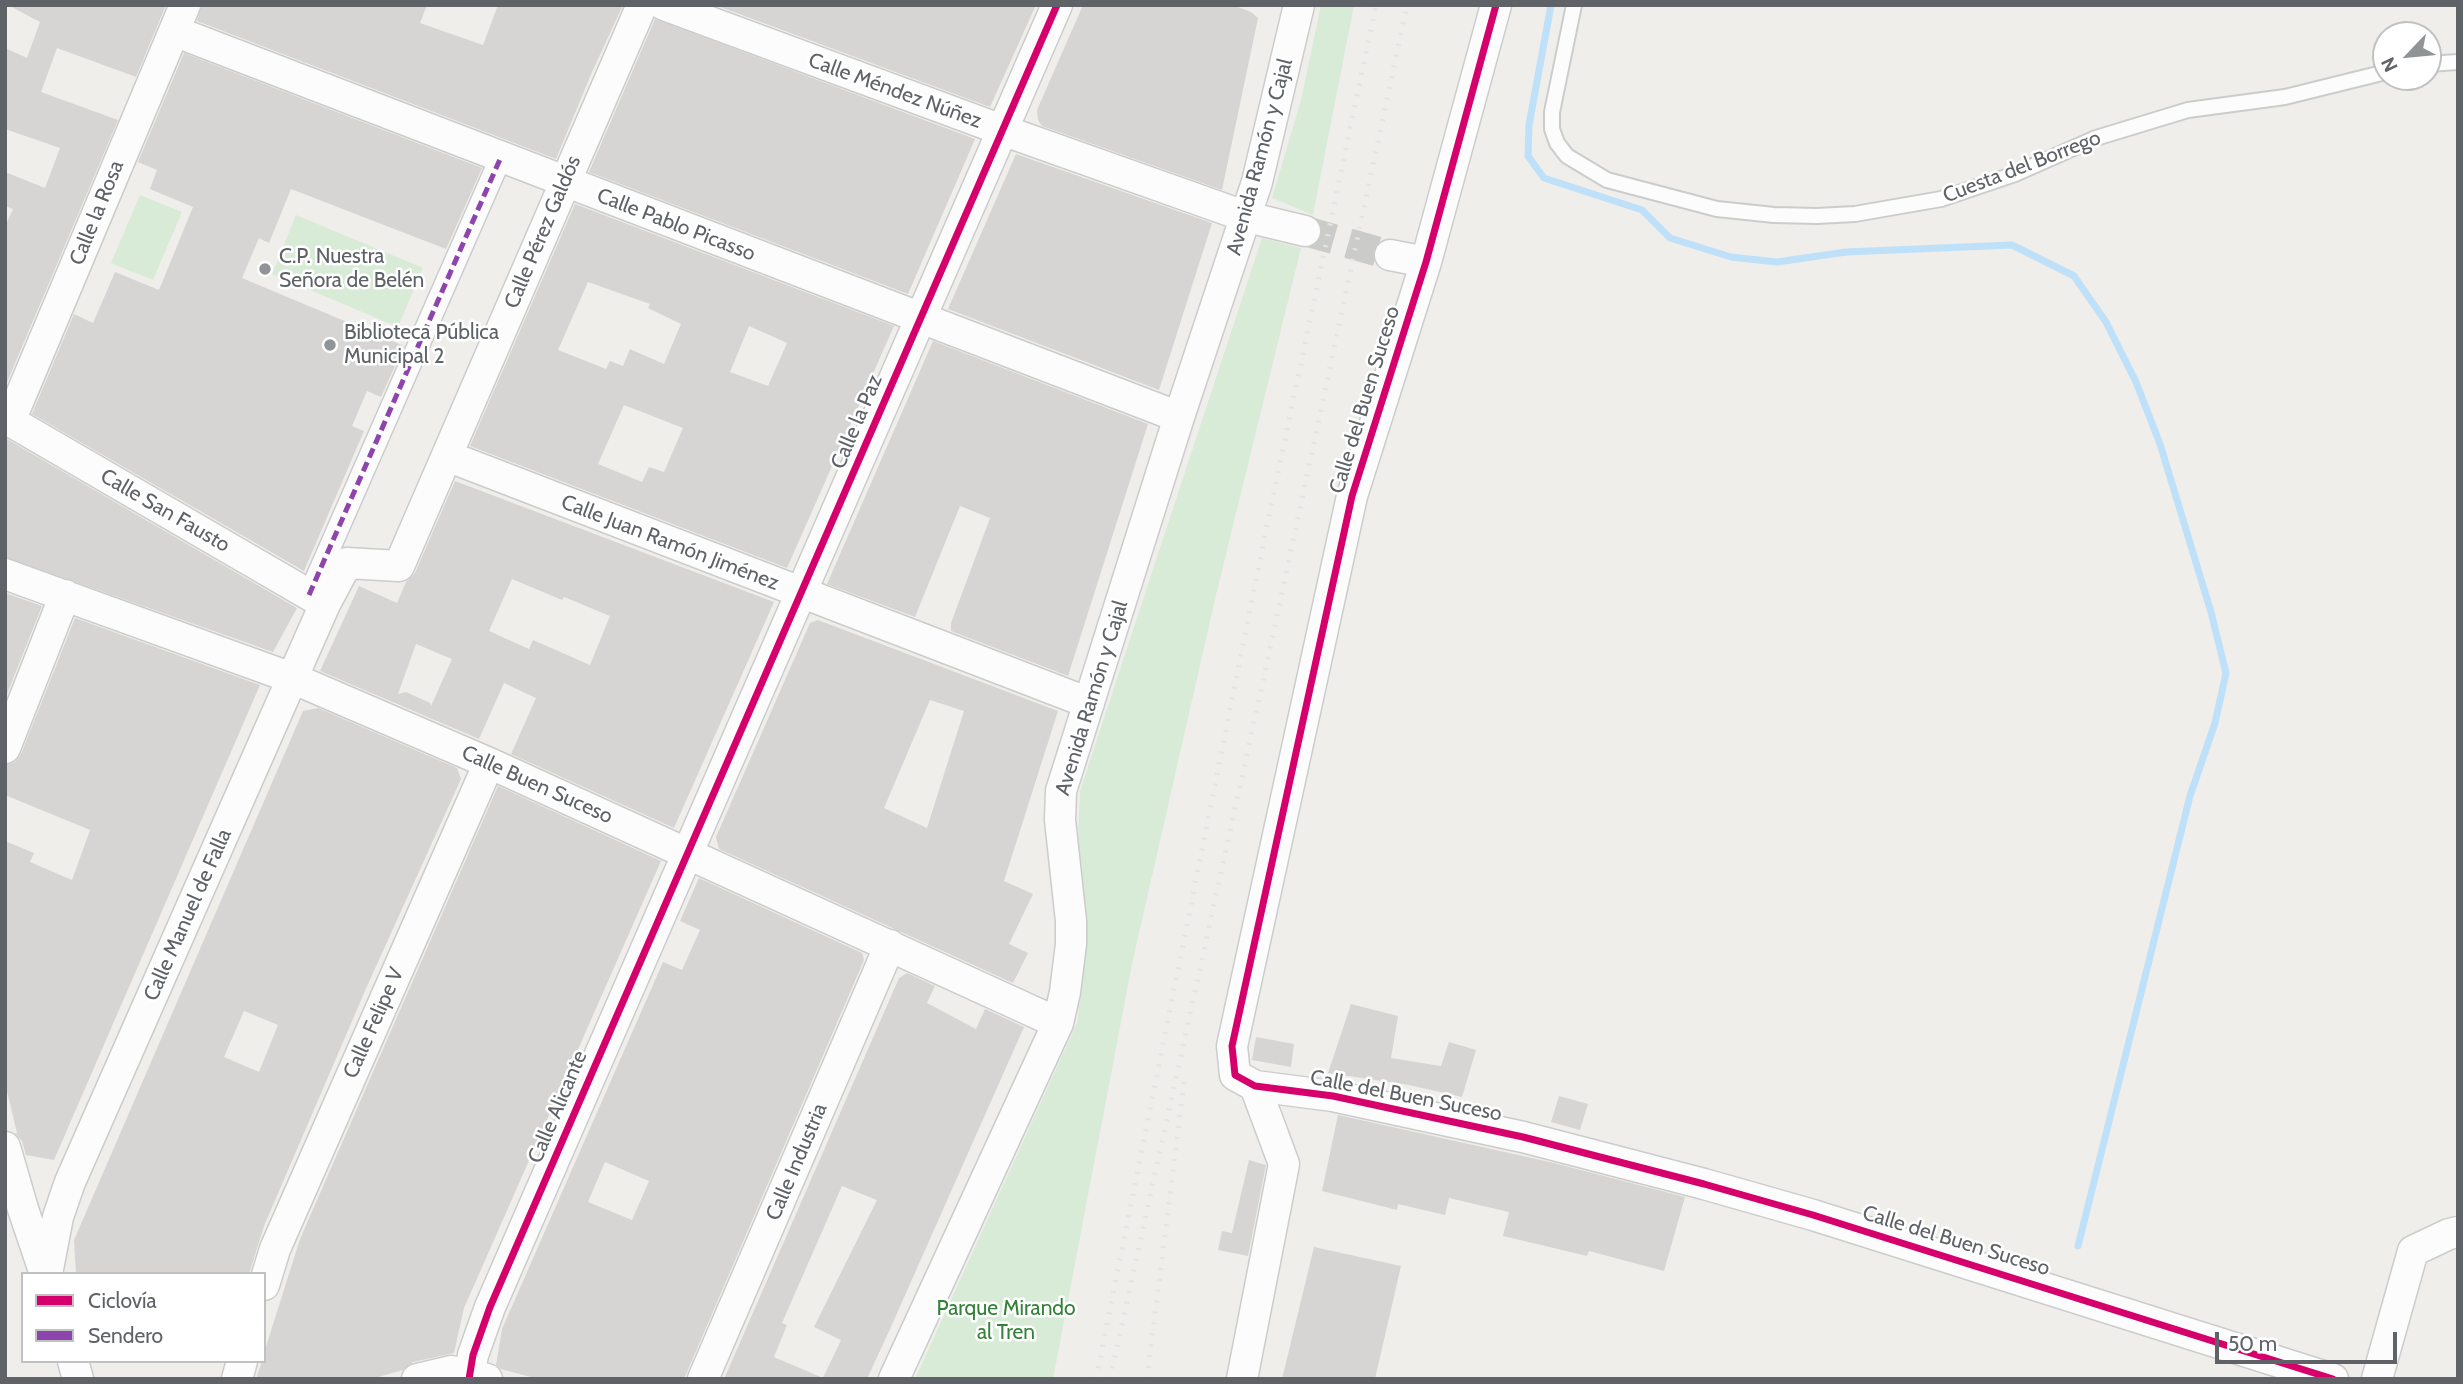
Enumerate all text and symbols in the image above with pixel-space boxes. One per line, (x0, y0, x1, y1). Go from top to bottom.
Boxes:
north arrow (2372, 21, 2442, 91)
street label: Calle Méndez Núñez (805, 48, 985, 134)
text: N (2376, 53, 2403, 76)
street label: Avenida Ramón y Cajal (1222, 56, 1298, 258)
street label: Cuesta del Borrego (1940, 125, 2104, 209)
street label: Calle Pérez Galdós (499, 152, 587, 312)
street label: Calle la Rosa (65, 157, 129, 269)
street label: Calle Pablo Picasso (593, 183, 759, 267)
place label: C.P. Nuestra Señora de Belén (279, 244, 424, 294)
marker: C.P. Nuestra Señora de Belén (257, 261, 273, 277)
street label: Calle del Buen Suceso (1325, 303, 1405, 497)
place label: Biblioteca Pública Municipal 2 (344, 320, 499, 370)
marker: Biblioteca Pública Municipal 2 (322, 337, 338, 353)
street label: Calle la Paz (826, 371, 888, 473)
street label: Calle San Fausto (96, 464, 234, 558)
street label: Calle Juan Ramón Jiménez (558, 490, 782, 596)
street label: Avenida Ramón y Cajal (1050, 597, 1134, 799)
street label: Calle Buen Suceso (458, 740, 616, 830)
street label: Calle Manuel de Falla (139, 825, 237, 1005)
street label: Calle Felipe V (338, 964, 410, 1082)
street label: Calle Alicante (523, 1047, 593, 1167)
street label: Calle del Buen Suceso (1308, 1065, 1504, 1127)
street label: Calle Industria (761, 1100, 833, 1224)
street label: Calle del Buen Suceso (1859, 1201, 2053, 1281)
legend (21, 1272, 266, 1363)
text: Ciclovía (88, 1288, 157, 1313)
park label: Parque Mirando al Tren (936, 1296, 1076, 1346)
scale bar (2218, 1318, 2400, 1362)
text: Sendero (88, 1323, 163, 1348)
text: 50 m (2228, 1331, 2277, 1356)

